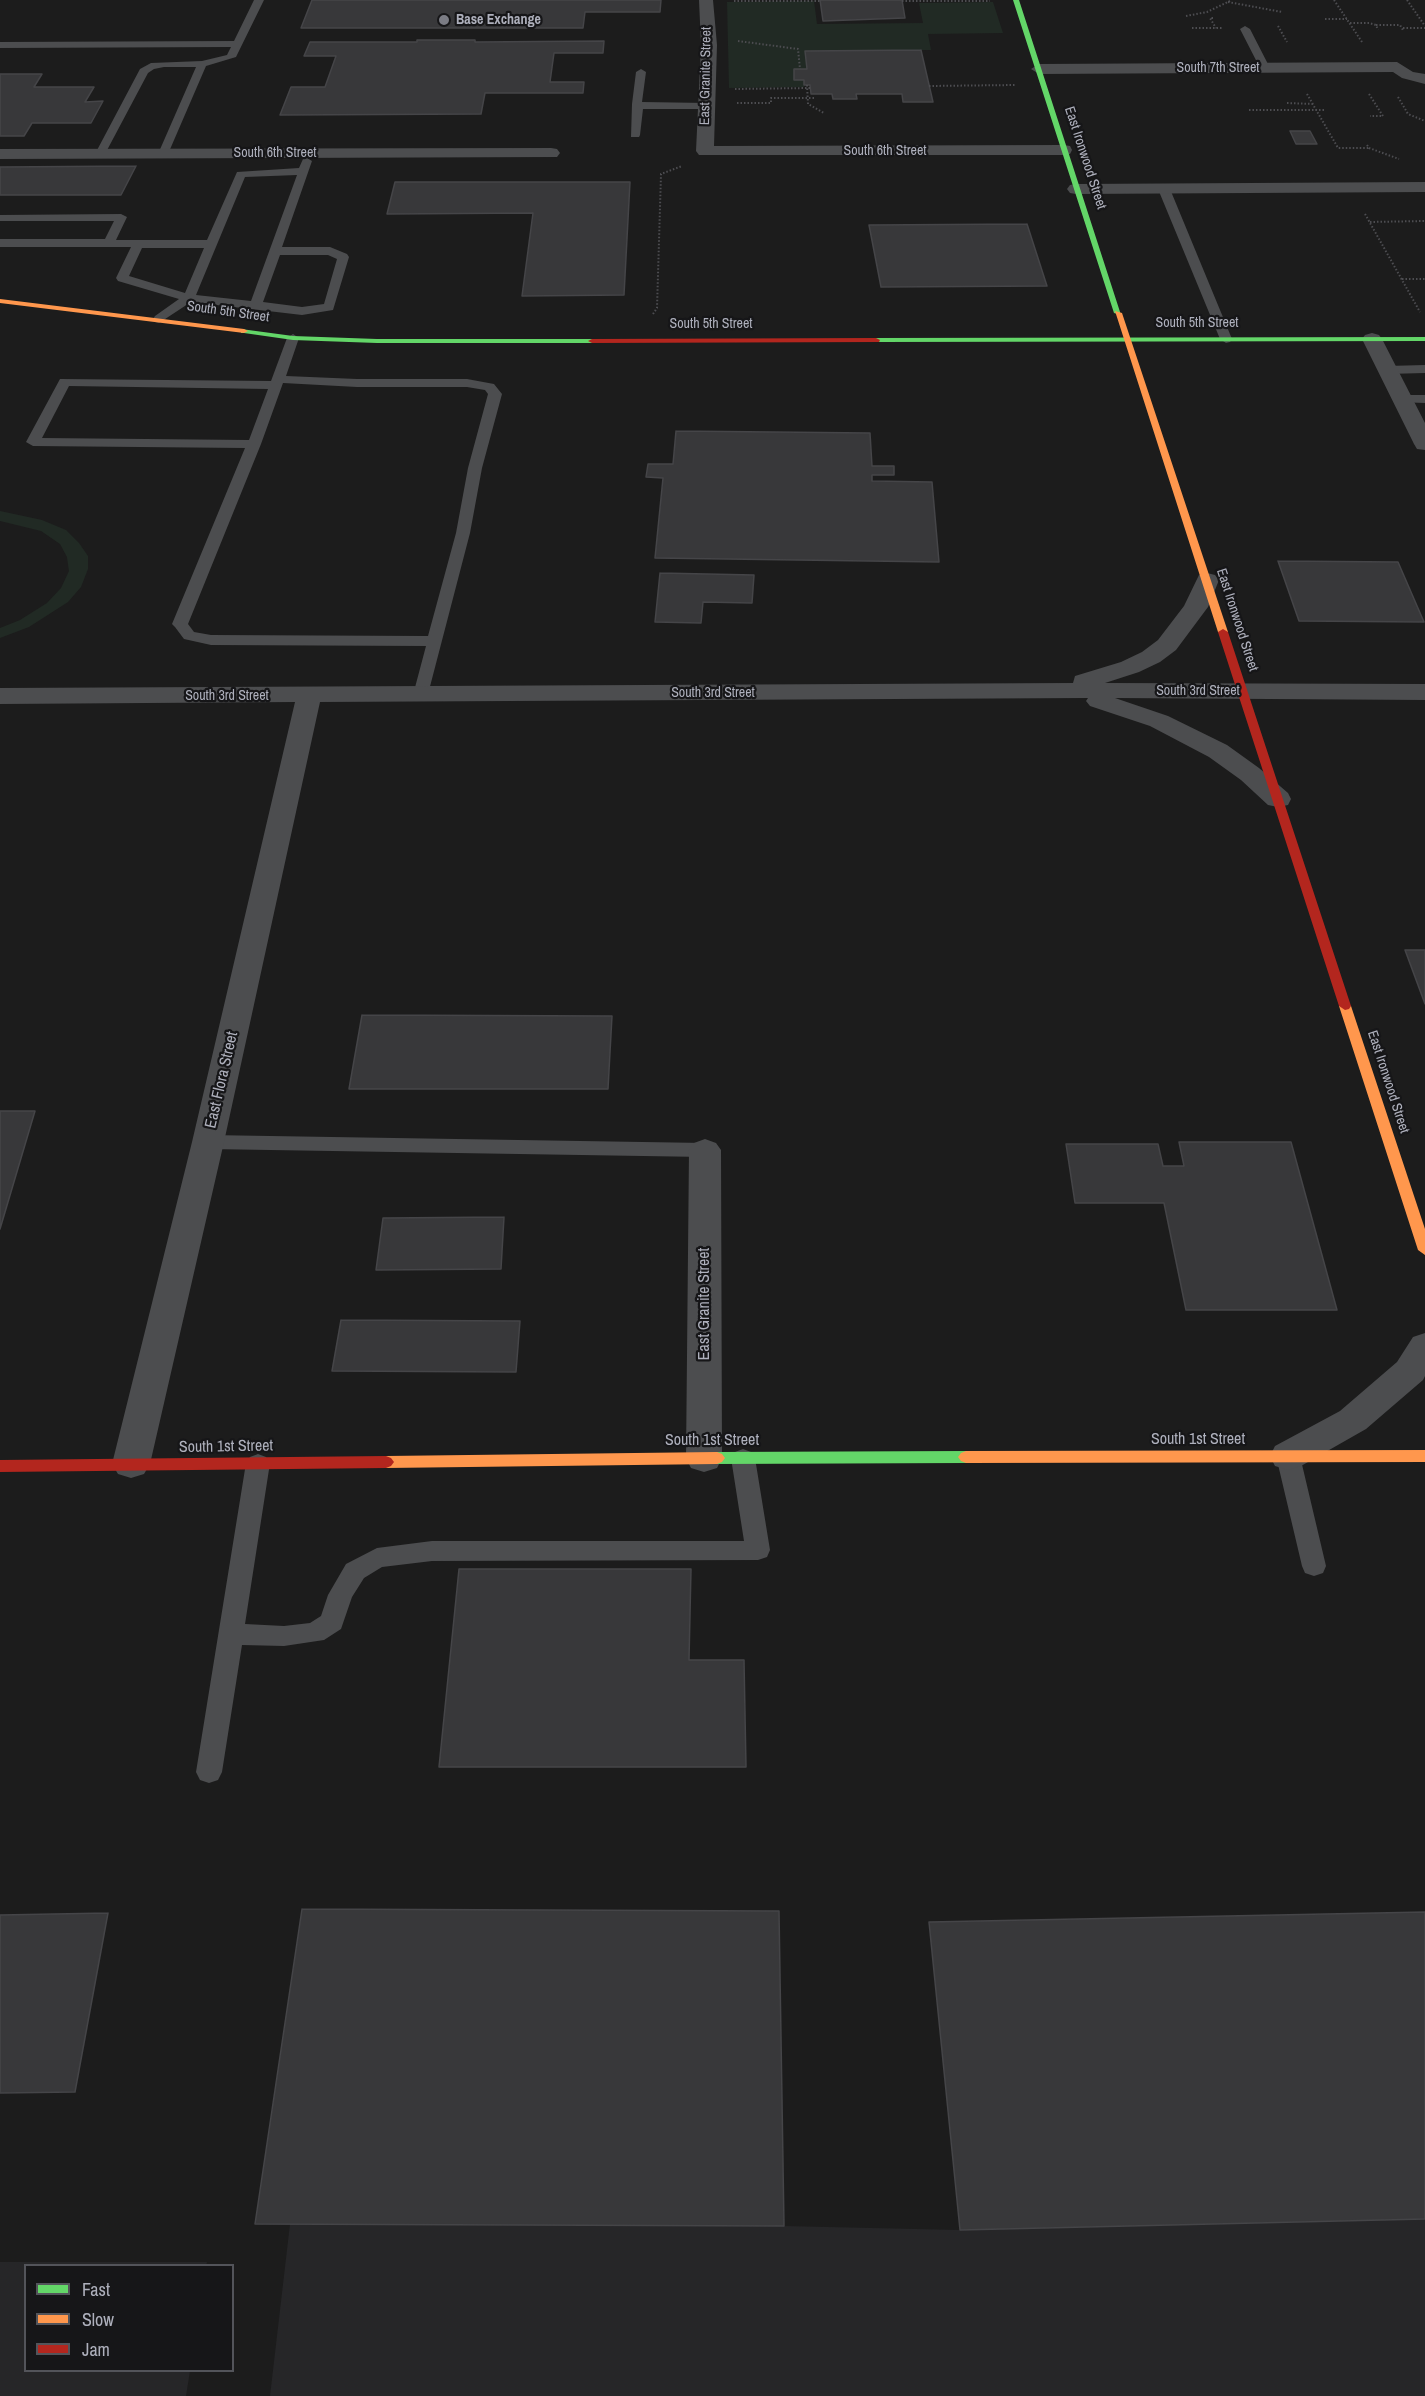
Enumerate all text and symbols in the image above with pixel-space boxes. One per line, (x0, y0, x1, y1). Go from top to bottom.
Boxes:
place label: Base Exchange (456, 12, 541, 28)
marker: Base Exchange (437, 13, 451, 27)
street label: East Granite Street (697, 27, 715, 125)
street label: South 7th Street (1177, 60, 1259, 76)
street label: East Ironwood Street (1060, 104, 1110, 212)
street label: South 6th Street (844, 143, 926, 159)
street label: South 6th Street (234, 145, 316, 161)
street label: South 5th Street (186, 298, 270, 326)
street label: South 5th Street (1156, 315, 1238, 331)
street label: South 5th Street (670, 316, 752, 332)
street label: East Ironwood Street (1212, 566, 1262, 674)
street label: South 3rd Street (1156, 683, 1240, 699)
street label: South 3rd Street (671, 685, 755, 701)
street label: South 3rd Street (185, 688, 269, 704)
street label: East Ironwood Street (1363, 1028, 1413, 1136)
street label: East Flora Street (202, 1030, 242, 1130)
street label: East Granite Street (695, 1248, 715, 1360)
street label: South 1st Street (1151, 1430, 1245, 1450)
street label: South 1st Street (665, 1431, 759, 1451)
street label: South 1st Street (179, 1437, 273, 1457)
legend (24, 2264, 234, 2372)
text: Fast (82, 2277, 110, 2302)
text: Slow (82, 2307, 114, 2332)
text: Jam (82, 2337, 110, 2362)

